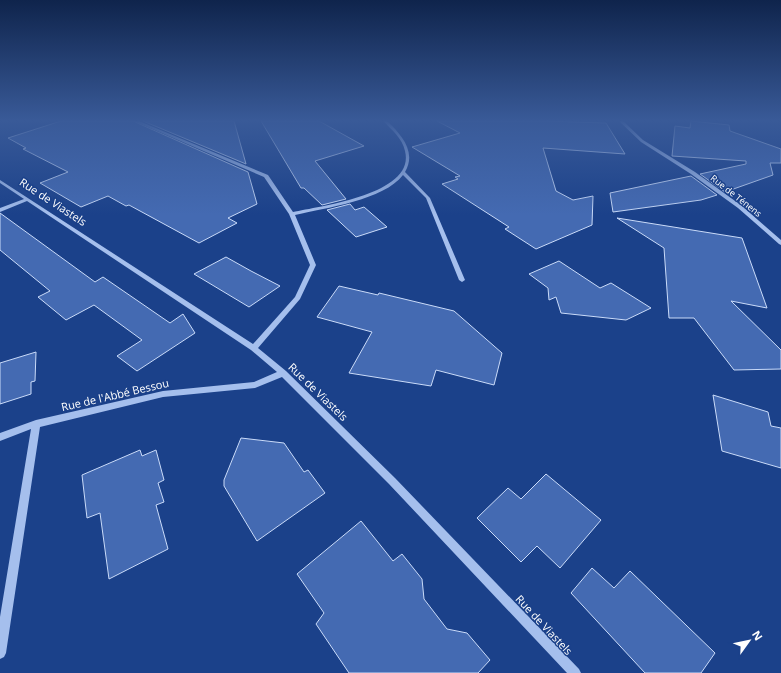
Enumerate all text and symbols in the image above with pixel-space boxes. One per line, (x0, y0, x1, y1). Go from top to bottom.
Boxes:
street label: Rue de Ténens (708, 171, 765, 220)
street label: Rue de Viastels (17, 174, 90, 229)
street label: Rue de Viastels (285, 359, 351, 424)
street label: Rue de l'Abbé Bessou (60, 375, 170, 414)
street label: Rue de Viastels (513, 591, 576, 658)
north arrow (729, 621, 769, 661)
text: N (749, 627, 767, 643)

